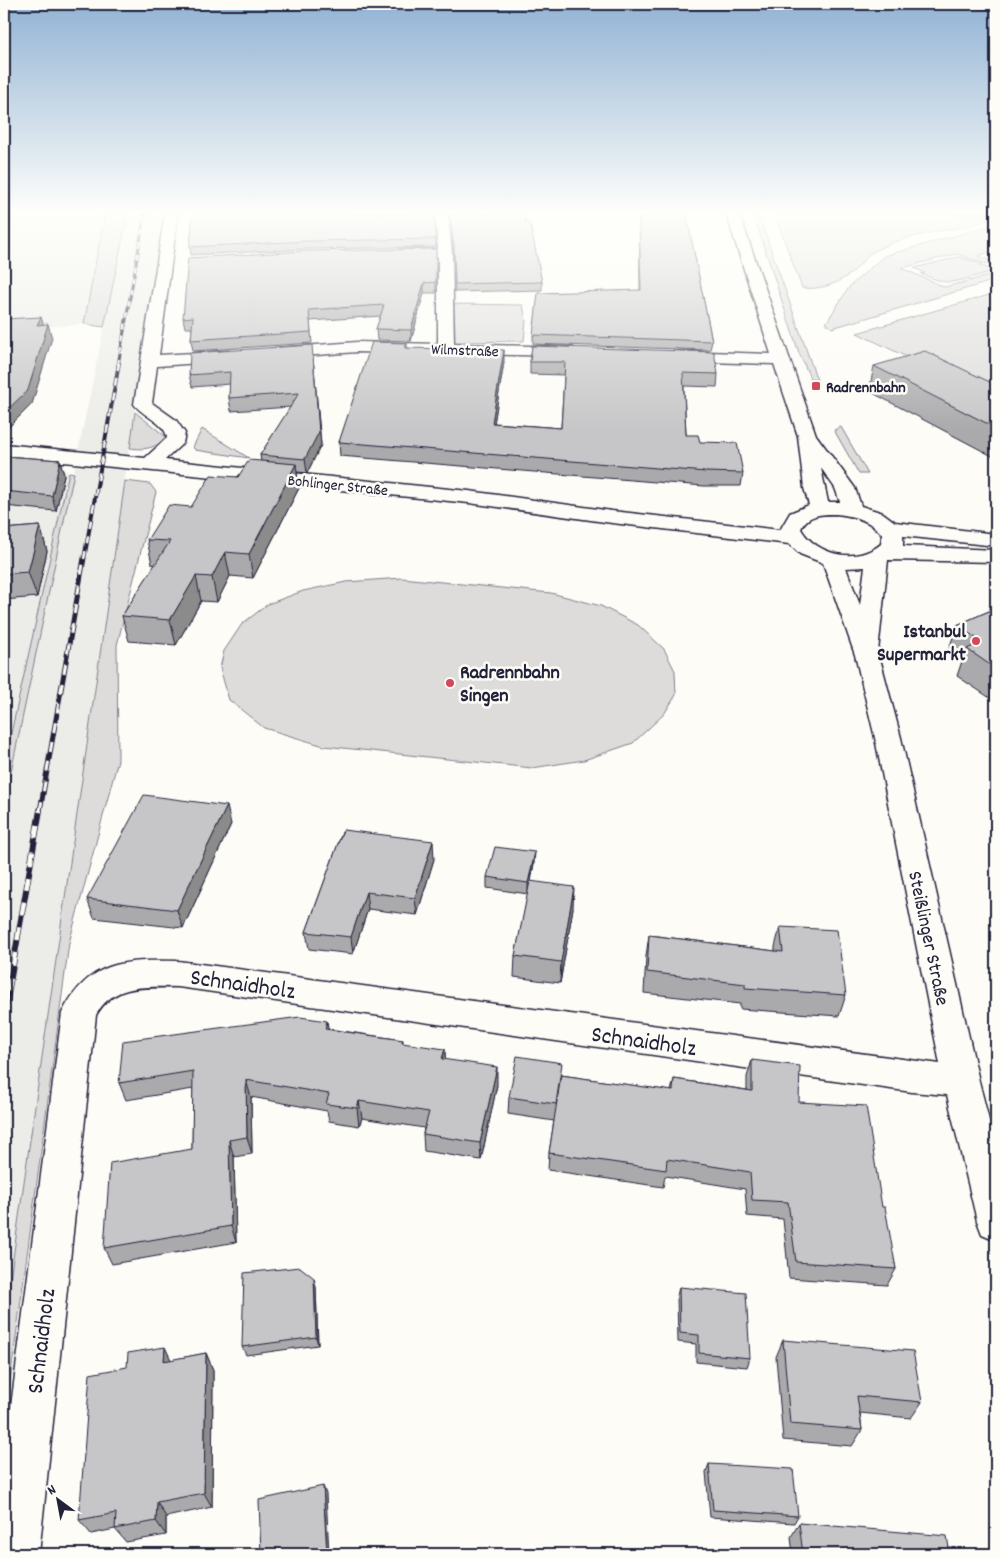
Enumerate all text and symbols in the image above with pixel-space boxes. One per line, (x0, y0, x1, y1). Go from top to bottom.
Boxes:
street label: Wilmstraße (431, 339, 499, 364)
place label: Radrennbahn (826, 377, 906, 400)
marker: Radrennbahn (810, 380, 822, 392)
street label: Bohlinger Straße (286, 470, 389, 503)
place label: Istanbul Supermarkt (877, 619, 967, 670)
marker: Istanbul Supermarkt (970, 635, 982, 647)
place label: Radrennbahn Singen (460, 660, 560, 711)
marker: Radrennbahn Singen (444, 677, 456, 689)
street label: Steißlinger Straße (899, 869, 955, 1009)
street label: Schnaidholz (188, 962, 297, 1010)
street label: Schnaidholz (589, 1019, 698, 1067)
street label: Schnaidholz (20, 1287, 66, 1396)
north arrow (32, 1476, 82, 1526)
text: N (44, 1480, 60, 1501)

